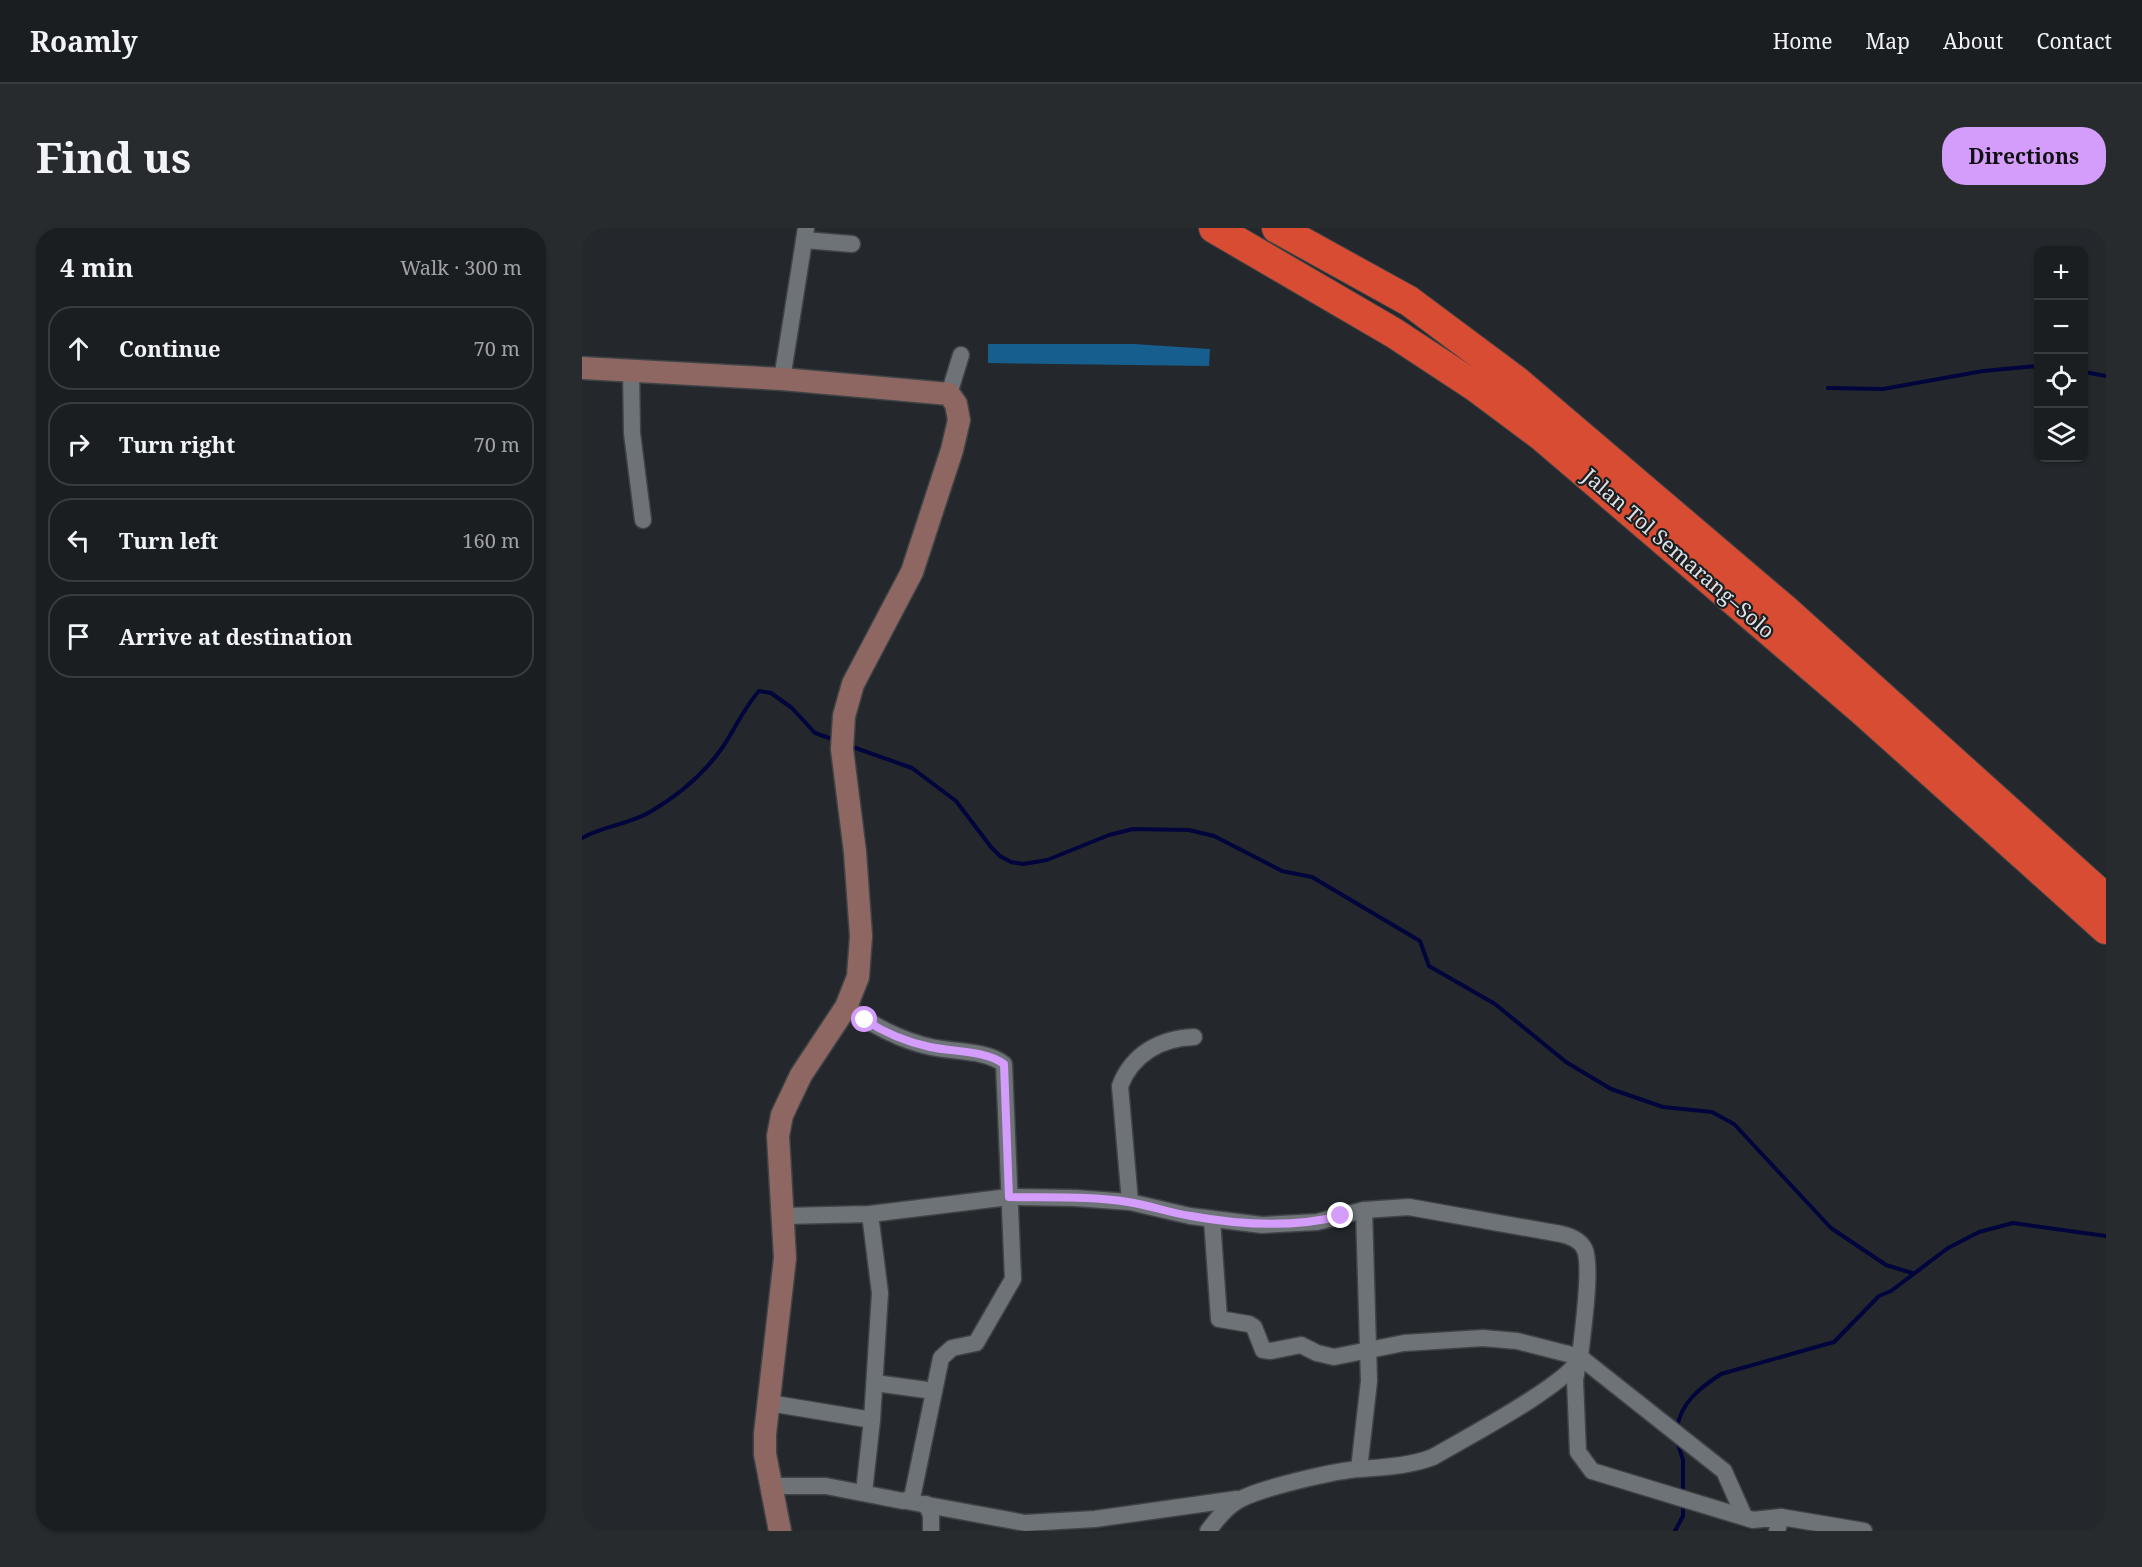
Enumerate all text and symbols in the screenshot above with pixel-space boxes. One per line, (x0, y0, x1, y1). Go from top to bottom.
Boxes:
text: Roamly (30, 22, 138, 60)
text: Home (1773, 27, 1833, 55)
text: Map (1866, 27, 1910, 55)
text: About (1943, 27, 2004, 55)
text: Contact (2037, 27, 2112, 55)
button: Directions (1942, 127, 2106, 185)
text: Find us (36, 128, 191, 185)
map controls (2034, 246, 2088, 462)
button: + (2034, 246, 2088, 300)
text: 4 min (60, 249, 134, 285)
text: Walk · 300 m (400, 254, 522, 281)
button: − (2034, 300, 2088, 354)
icon: ahead (62, 332, 95, 365)
text: Continue (119, 333, 221, 363)
text: 70 m (474, 335, 520, 362)
button: locate (2034, 354, 2088, 408)
button: layers (2034, 408, 2088, 462)
icon: right (62, 428, 95, 461)
text: Turn right (119, 429, 235, 459)
text: 70 m (474, 431, 520, 458)
street label: Jalan Tol Semarang–Solo (1576, 461, 1781, 644)
icon: left (62, 524, 95, 557)
text: Turn left (119, 525, 218, 555)
text: 160 m (462, 527, 520, 554)
icon: arrive (62, 620, 95, 653)
text: Arrive at destination (119, 621, 353, 651)
route start (851, 1006, 877, 1032)
route end (1327, 1202, 1353, 1228)

